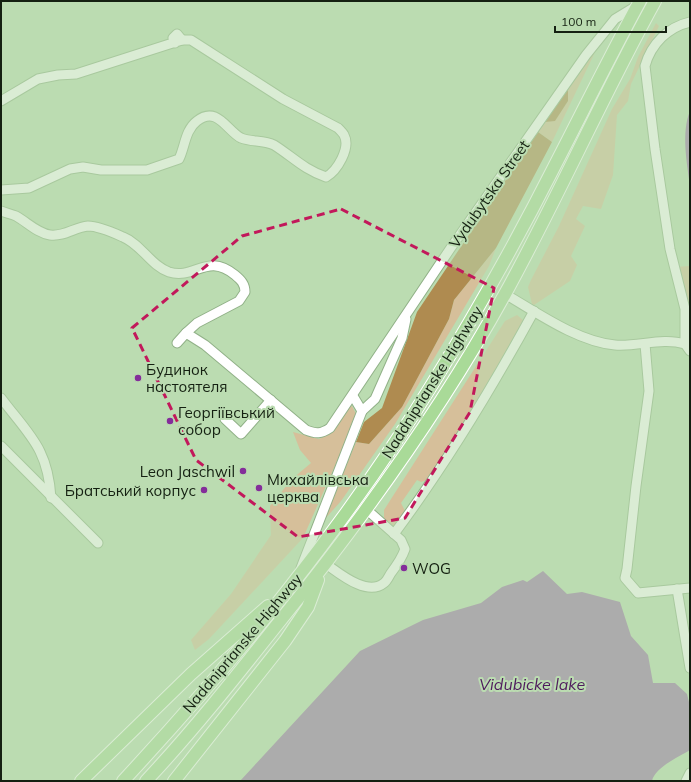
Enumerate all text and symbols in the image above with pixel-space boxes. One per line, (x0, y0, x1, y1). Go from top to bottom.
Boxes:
scale bar (555, 8, 666, 34)
text: 100 m (561, 14, 596, 29)
street label: Vydubytska Street (445, 136, 533, 252)
street label: Naddniprianske Highway (377, 302, 487, 462)
place label: Будинок настоятеля (146, 360, 228, 396)
marker: Будинок настоятеля (133, 373, 143, 383)
place label: Георгіївський собор (178, 403, 275, 439)
marker: Георгіївський собор (165, 416, 175, 426)
place label: Leon Jaschwil (140, 462, 235, 481)
marker: Leon Jaschwil (238, 466, 248, 476)
place label: Михайлівська церква (267, 470, 369, 506)
place label: Братський корпус (65, 481, 196, 500)
marker: Михайлівська церква (254, 483, 264, 493)
marker: Братський корпус (199, 485, 209, 495)
place label: WOG (412, 559, 451, 578)
marker: WOG (399, 563, 409, 573)
street label: Naddniprianske Highway (178, 569, 306, 717)
water label: Vidubicke lake (479, 674, 585, 694)

